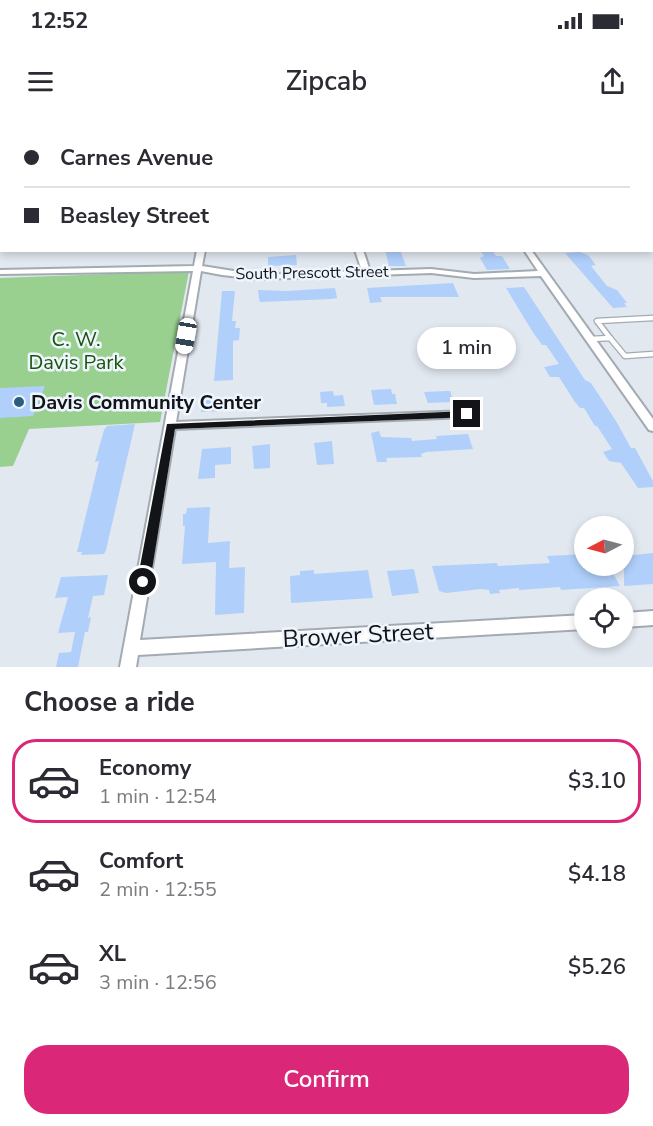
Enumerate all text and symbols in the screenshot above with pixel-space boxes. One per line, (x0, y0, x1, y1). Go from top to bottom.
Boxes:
text: 12:52 (30, 6, 88, 36)
text: Zipcab (286, 63, 367, 100)
icon: menu (24, 65, 57, 98)
icon: share (596, 65, 629, 98)
text: Carnes Avenue (60, 143, 213, 173)
text: Beasley Street (60, 201, 209, 231)
street label: South Prescott Street (235, 261, 389, 285)
car (174, 317, 198, 355)
park label: C. W. Davis Park (29, 326, 124, 376)
callout: 1 min (418, 327, 516, 369)
text: 1 min (441, 334, 492, 361)
place label: Davis Community Center (31, 389, 261, 416)
marker: Davis Community Center (12, 395, 26, 409)
route end (453, 400, 480, 427)
north arrow (574, 516, 634, 576)
map controls (574, 516, 634, 648)
route start (129, 568, 156, 595)
button: locate (574, 588, 634, 648)
street label: Brower Street (282, 615, 435, 655)
text: Choose a ride (24, 684, 195, 721)
text: Economy (99, 753, 191, 783)
icon: car (27, 754, 81, 808)
text: $3.10 (568, 766, 626, 796)
text: 1 min · 12:54 (99, 783, 217, 810)
text: Comfort (99, 846, 183, 876)
icon: car (27, 847, 81, 901)
text: $4.18 (568, 859, 626, 889)
text: 2 min · 12:55 (99, 876, 217, 903)
text: XL (99, 939, 126, 969)
icon: car (27, 940, 81, 994)
text: $5.26 (568, 952, 626, 982)
text: 3 min · 12:56 (99, 969, 217, 996)
button: Confirm (24, 1045, 629, 1114)

